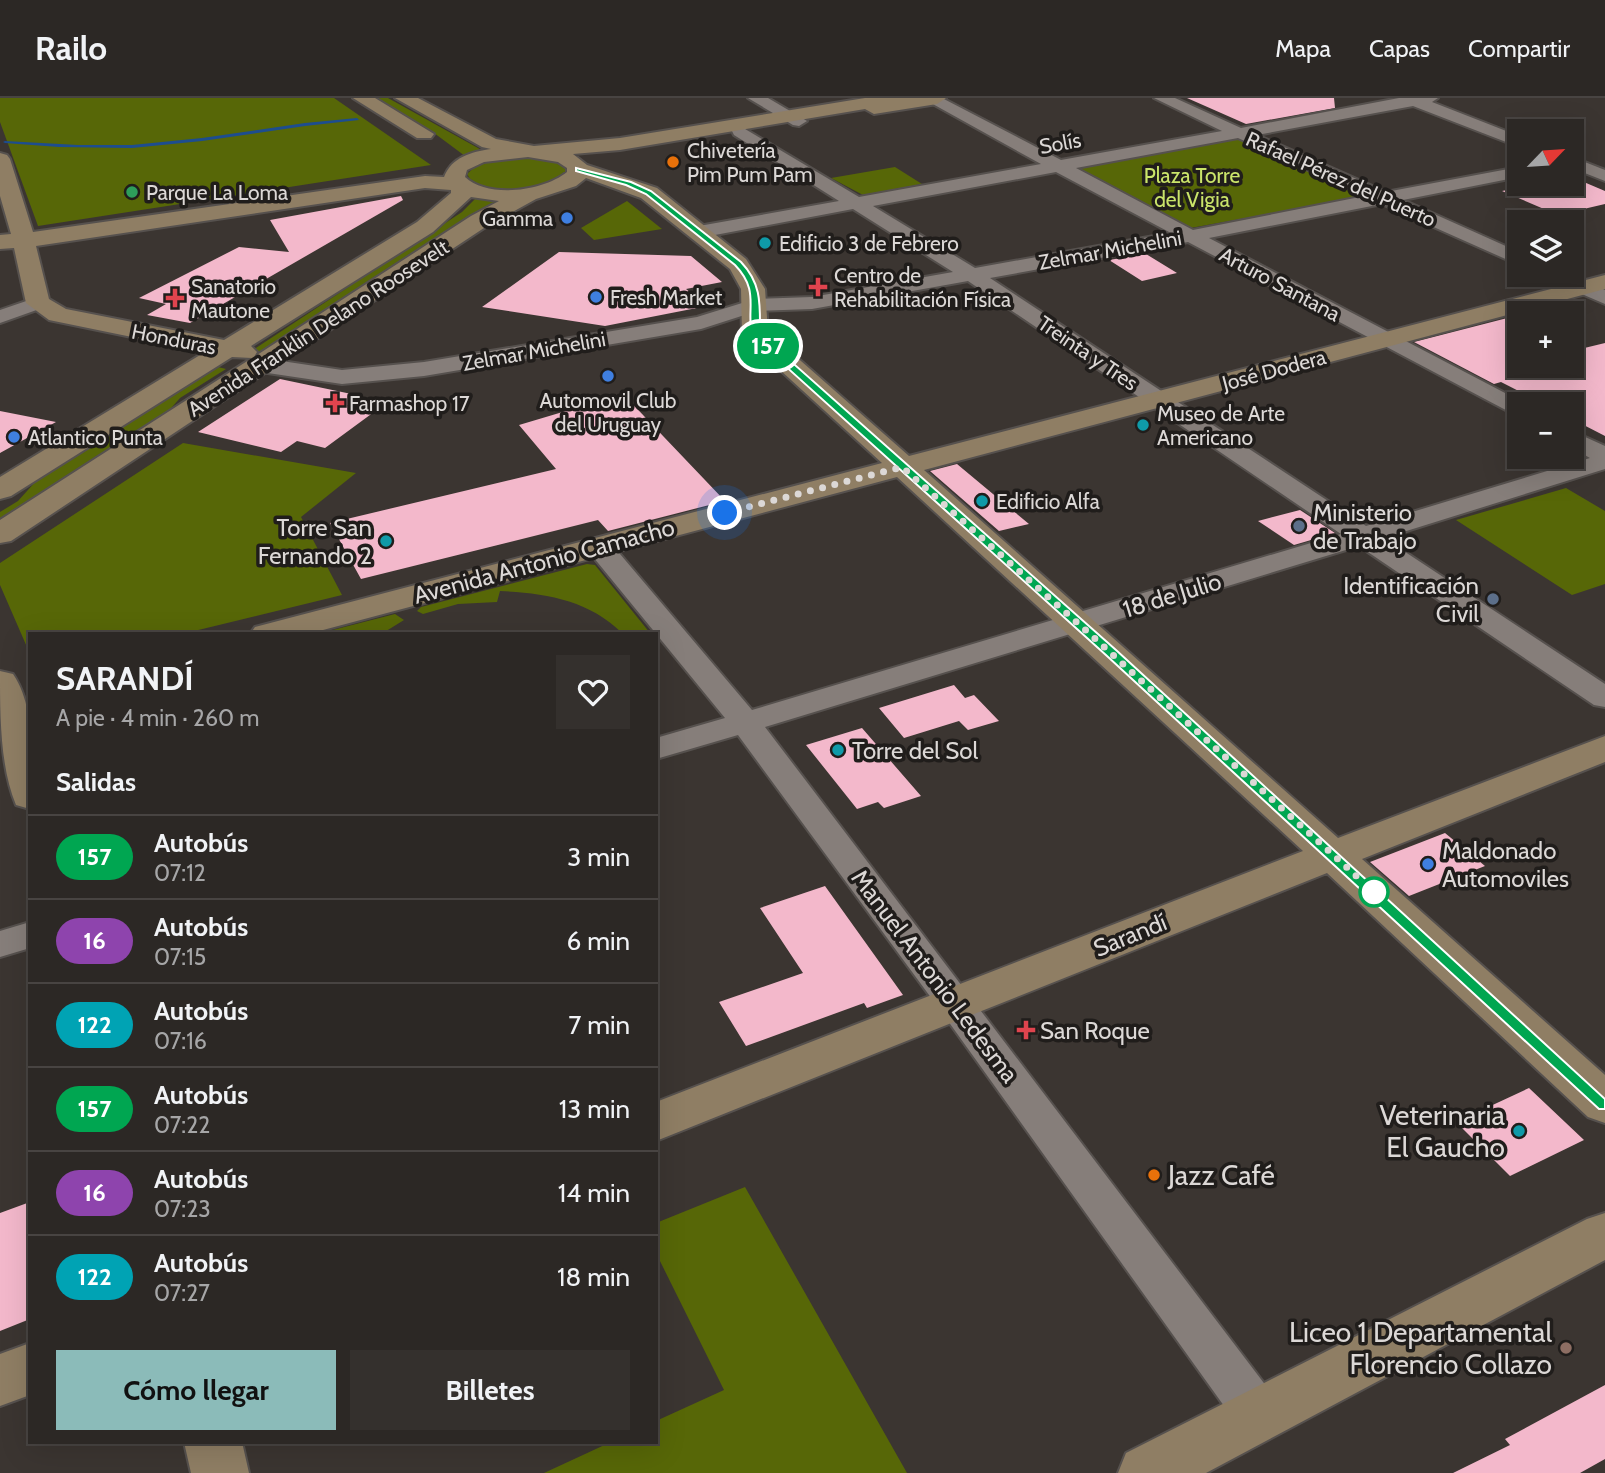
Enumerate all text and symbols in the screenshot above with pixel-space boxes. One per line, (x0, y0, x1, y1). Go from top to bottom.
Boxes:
text: Railo (35, 28, 107, 68)
text: Mapa (1275, 34, 1331, 63)
text: Capas (1369, 34, 1430, 63)
text: Compartir (1468, 34, 1570, 63)
north arrow (1507, 119, 1584, 196)
map controls (1507, 119, 1584, 469)
street label: Rafael Pérez del Puerto (1242, 126, 1440, 232)
street label: Solís (1037, 127, 1083, 159)
place label: Chivetería Pim Pum Pam (687, 138, 813, 187)
marker: Chivetería Pim Pum Pam (665, 154, 681, 170)
park label: Plaza Torre del Vigia (1144, 163, 1240, 212)
place label: Parque La Loma (146, 180, 288, 205)
marker: Parque La Loma (124, 184, 140, 200)
place label: Gamma (482, 206, 553, 231)
marker: Gamma (559, 210, 575, 226)
button: layers (1507, 210, 1584, 287)
street label: Zelmar Michelini (1036, 225, 1184, 275)
place label: Edificio 3 de Febrero (779, 231, 959, 256)
street label: Avenida Franklin Delano Roosevelt (183, 234, 453, 422)
marker: Edificio 3 de Febrero (757, 235, 773, 251)
street label: Arturo Santana (1215, 242, 1345, 326)
place label: Centro de Rehabilitación Física (834, 263, 1011, 312)
place label: Sanatorio Mautone (191, 274, 276, 323)
marker: Centro de Rehabilitación Física (808, 277, 828, 297)
place label: Fresh Market (610, 285, 722, 310)
marker: Sanatorio Mautone (165, 288, 185, 308)
marker: Fresh Market (588, 289, 604, 305)
button: + (1507, 301, 1584, 378)
street label: Treinta y Tres (1033, 311, 1143, 396)
street label: Honduras (130, 319, 219, 360)
line badge: 157 (728, 323, 808, 369)
street label: Zelmar Michelini (460, 326, 608, 376)
text: 157 (751, 331, 785, 360)
street label: José Dodera (1218, 344, 1329, 396)
marker: Automovil Club del Uruguay (600, 368, 616, 384)
place label: Automovil Club del Uruguay (539, 388, 677, 437)
place label: Farmashop 17 (349, 391, 470, 416)
button: − (1507, 392, 1584, 469)
marker: Farmashop 17 (327, 395, 343, 411)
place label: Museo de Arte Americano (1157, 401, 1285, 450)
marker: Museo de Arte Americano (1135, 417, 1151, 433)
place label: Atlantico Punta (28, 425, 163, 450)
marker: Atlantico Punta (6, 429, 22, 445)
place label: Edificio Alfa (996, 489, 1100, 514)
marker: Edificio Alfa (974, 493, 990, 509)
your location (707, 495, 742, 530)
place label: Ministerio de Trabajo (1313, 498, 1417, 555)
street label: Avenida Antonio Camacho (410, 512, 678, 610)
place label: Torre San Fernando 2 (258, 513, 372, 570)
marker: Ministerio de Trabajo (1291, 518, 1307, 534)
marker: Torre San Fernando 2 (378, 533, 394, 549)
street label: 18 de Julio (1119, 566, 1225, 624)
place label: Identificación Civil (1343, 571, 1479, 628)
marker: Identificación Civil (1485, 591, 1501, 607)
button: heart (556, 655, 630, 729)
text: SARANDÍ (56, 658, 193, 698)
text: A pie · 4 min · 260 m (56, 704, 259, 732)
place label: Torre del Sol (852, 736, 979, 765)
marker: Torre del Sol (830, 742, 846, 758)
text: Salidas (56, 766, 136, 798)
text: Autobús (154, 827, 248, 859)
place label: Maldonado Automoviles (1442, 836, 1569, 893)
text: 3 min (567, 841, 630, 873)
text: 157 (78, 842, 111, 871)
marker: Maldonado Automoviles (1420, 856, 1436, 872)
text: 07:12 (154, 859, 206, 887)
street label: Manuel Antonio Ledesma (846, 864, 1025, 1088)
unlabelled marker (1359, 877, 1389, 907)
street label: Sarandí (1089, 907, 1171, 963)
text: Autobús (154, 911, 248, 943)
text: 6 min (567, 925, 630, 957)
text: 16 (83, 926, 106, 955)
text: 07:15 (154, 943, 206, 971)
text: Autobús (154, 995, 248, 1027)
text: 7 min (568, 1009, 630, 1041)
text: 122 (77, 1010, 112, 1039)
place label: San Roque (1040, 1016, 1150, 1045)
marker: San Roque (1018, 1022, 1034, 1038)
text: 07:16 (154, 1027, 207, 1055)
text: Autobús (154, 1079, 248, 1111)
text: 13 min (559, 1093, 630, 1125)
text: 157 (78, 1094, 111, 1123)
place label: Veterinaria El Gaucho (1380, 1098, 1506, 1164)
text: 07:22 (154, 1111, 210, 1139)
marker: Veterinaria El Gaucho (1511, 1123, 1527, 1139)
place label: Jazz Café (1167, 1158, 1275, 1192)
text: Autobús (154, 1163, 248, 1195)
marker: Jazz Café (1146, 1167, 1162, 1183)
text: 14 min (558, 1177, 630, 1209)
text: 16 (83, 1178, 106, 1207)
text: 07:23 (154, 1195, 211, 1223)
text: Autobús (154, 1247, 248, 1279)
text: 18 min (557, 1261, 630, 1293)
text: 122 (77, 1262, 112, 1291)
text: 07:27 (154, 1279, 210, 1307)
place label: Liceo 1 Departamental Florencio Collazo (1289, 1315, 1552, 1381)
marker: Liceo 1 Departamental Florencio Collazo (1558, 1340, 1574, 1356)
button: Cómo llegar (56, 1350, 336, 1430)
button: Billetes (350, 1350, 630, 1430)

